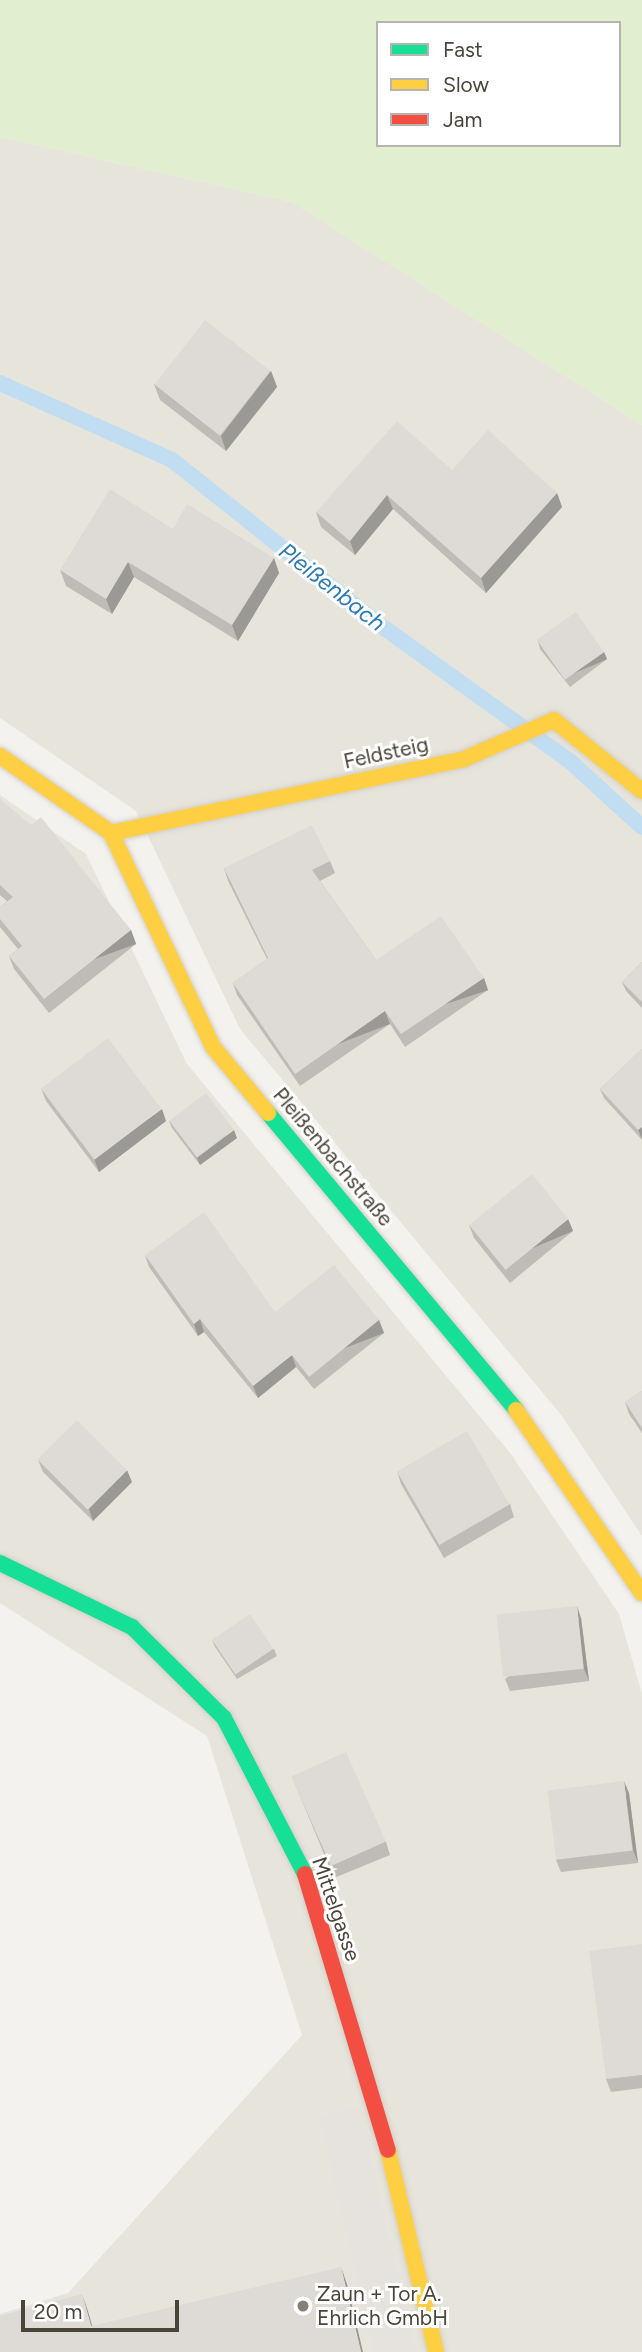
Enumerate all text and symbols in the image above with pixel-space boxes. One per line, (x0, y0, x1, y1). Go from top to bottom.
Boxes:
legend (376, 21, 621, 147)
text: Fast (443, 37, 483, 62)
text: Slow (443, 72, 489, 97)
text: Jam (443, 107, 482, 132)
water label: Pleißenbach (273, 537, 391, 637)
street label: Feldsteig (341, 732, 431, 774)
street label: Pleißenbachstraße (268, 1083, 398, 1231)
street label: Mittelgasse (306, 1854, 366, 1964)
place label: Zaun + Tor A. Ehrlich GmbH (317, 2281, 448, 2331)
scale bar (24, 2286, 182, 2330)
marker: Zaun + Tor A. Ehrlich GmbH (295, 2298, 311, 2314)
text: 20 m (34, 2299, 82, 2324)

